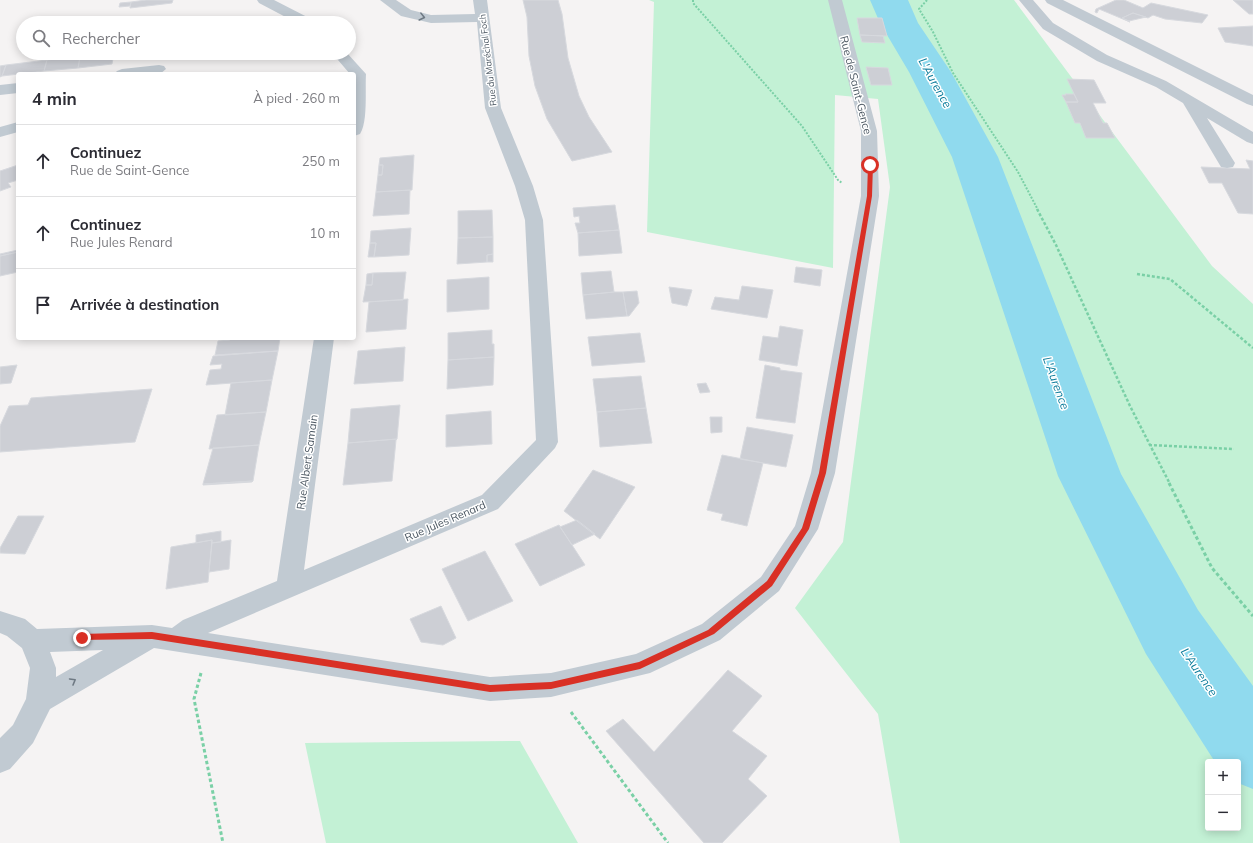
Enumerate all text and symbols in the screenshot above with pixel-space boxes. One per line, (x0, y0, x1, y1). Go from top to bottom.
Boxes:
one-way arrow (419, 12, 425, 20)
street label: Rue du Maréchal Foch (476, 14, 499, 106)
search box (16, 16, 356, 60)
icon: search (30, 27, 52, 49)
text: Rechercher (62, 29, 140, 48)
street label: Rue de Saint-Gence (837, 34, 875, 136)
water label: L'Aurence (916, 55, 956, 111)
text: 4 min (32, 88, 77, 109)
text: À pied · 260 m (253, 90, 340, 106)
text: Continuez (70, 143, 141, 162)
icon: ahead (32, 150, 54, 172)
text: 250 m (302, 153, 340, 169)
route start (861, 156, 879, 174)
text: Rue de Saint-Gence (70, 162, 189, 178)
text: Continuez (70, 215, 141, 234)
icon: ahead (32, 222, 54, 244)
text: 10 m (310, 225, 340, 241)
text: Rue Jules Renard (70, 234, 173, 250)
icon: arrive (32, 294, 54, 316)
text: Arrivée à destination (70, 295, 219, 314)
water label: L'Aurence (1040, 354, 1073, 412)
street label: Rue Albert Samain (293, 414, 321, 510)
street label: Rue Jules Renard (402, 498, 488, 544)
route end (73, 629, 91, 647)
water label: L'Aurence (1178, 645, 1221, 699)
one-way arrow (69, 678, 76, 685)
map controls (1205, 759, 1241, 831)
button: + (1205, 759, 1241, 795)
button: − (1205, 795, 1241, 831)

